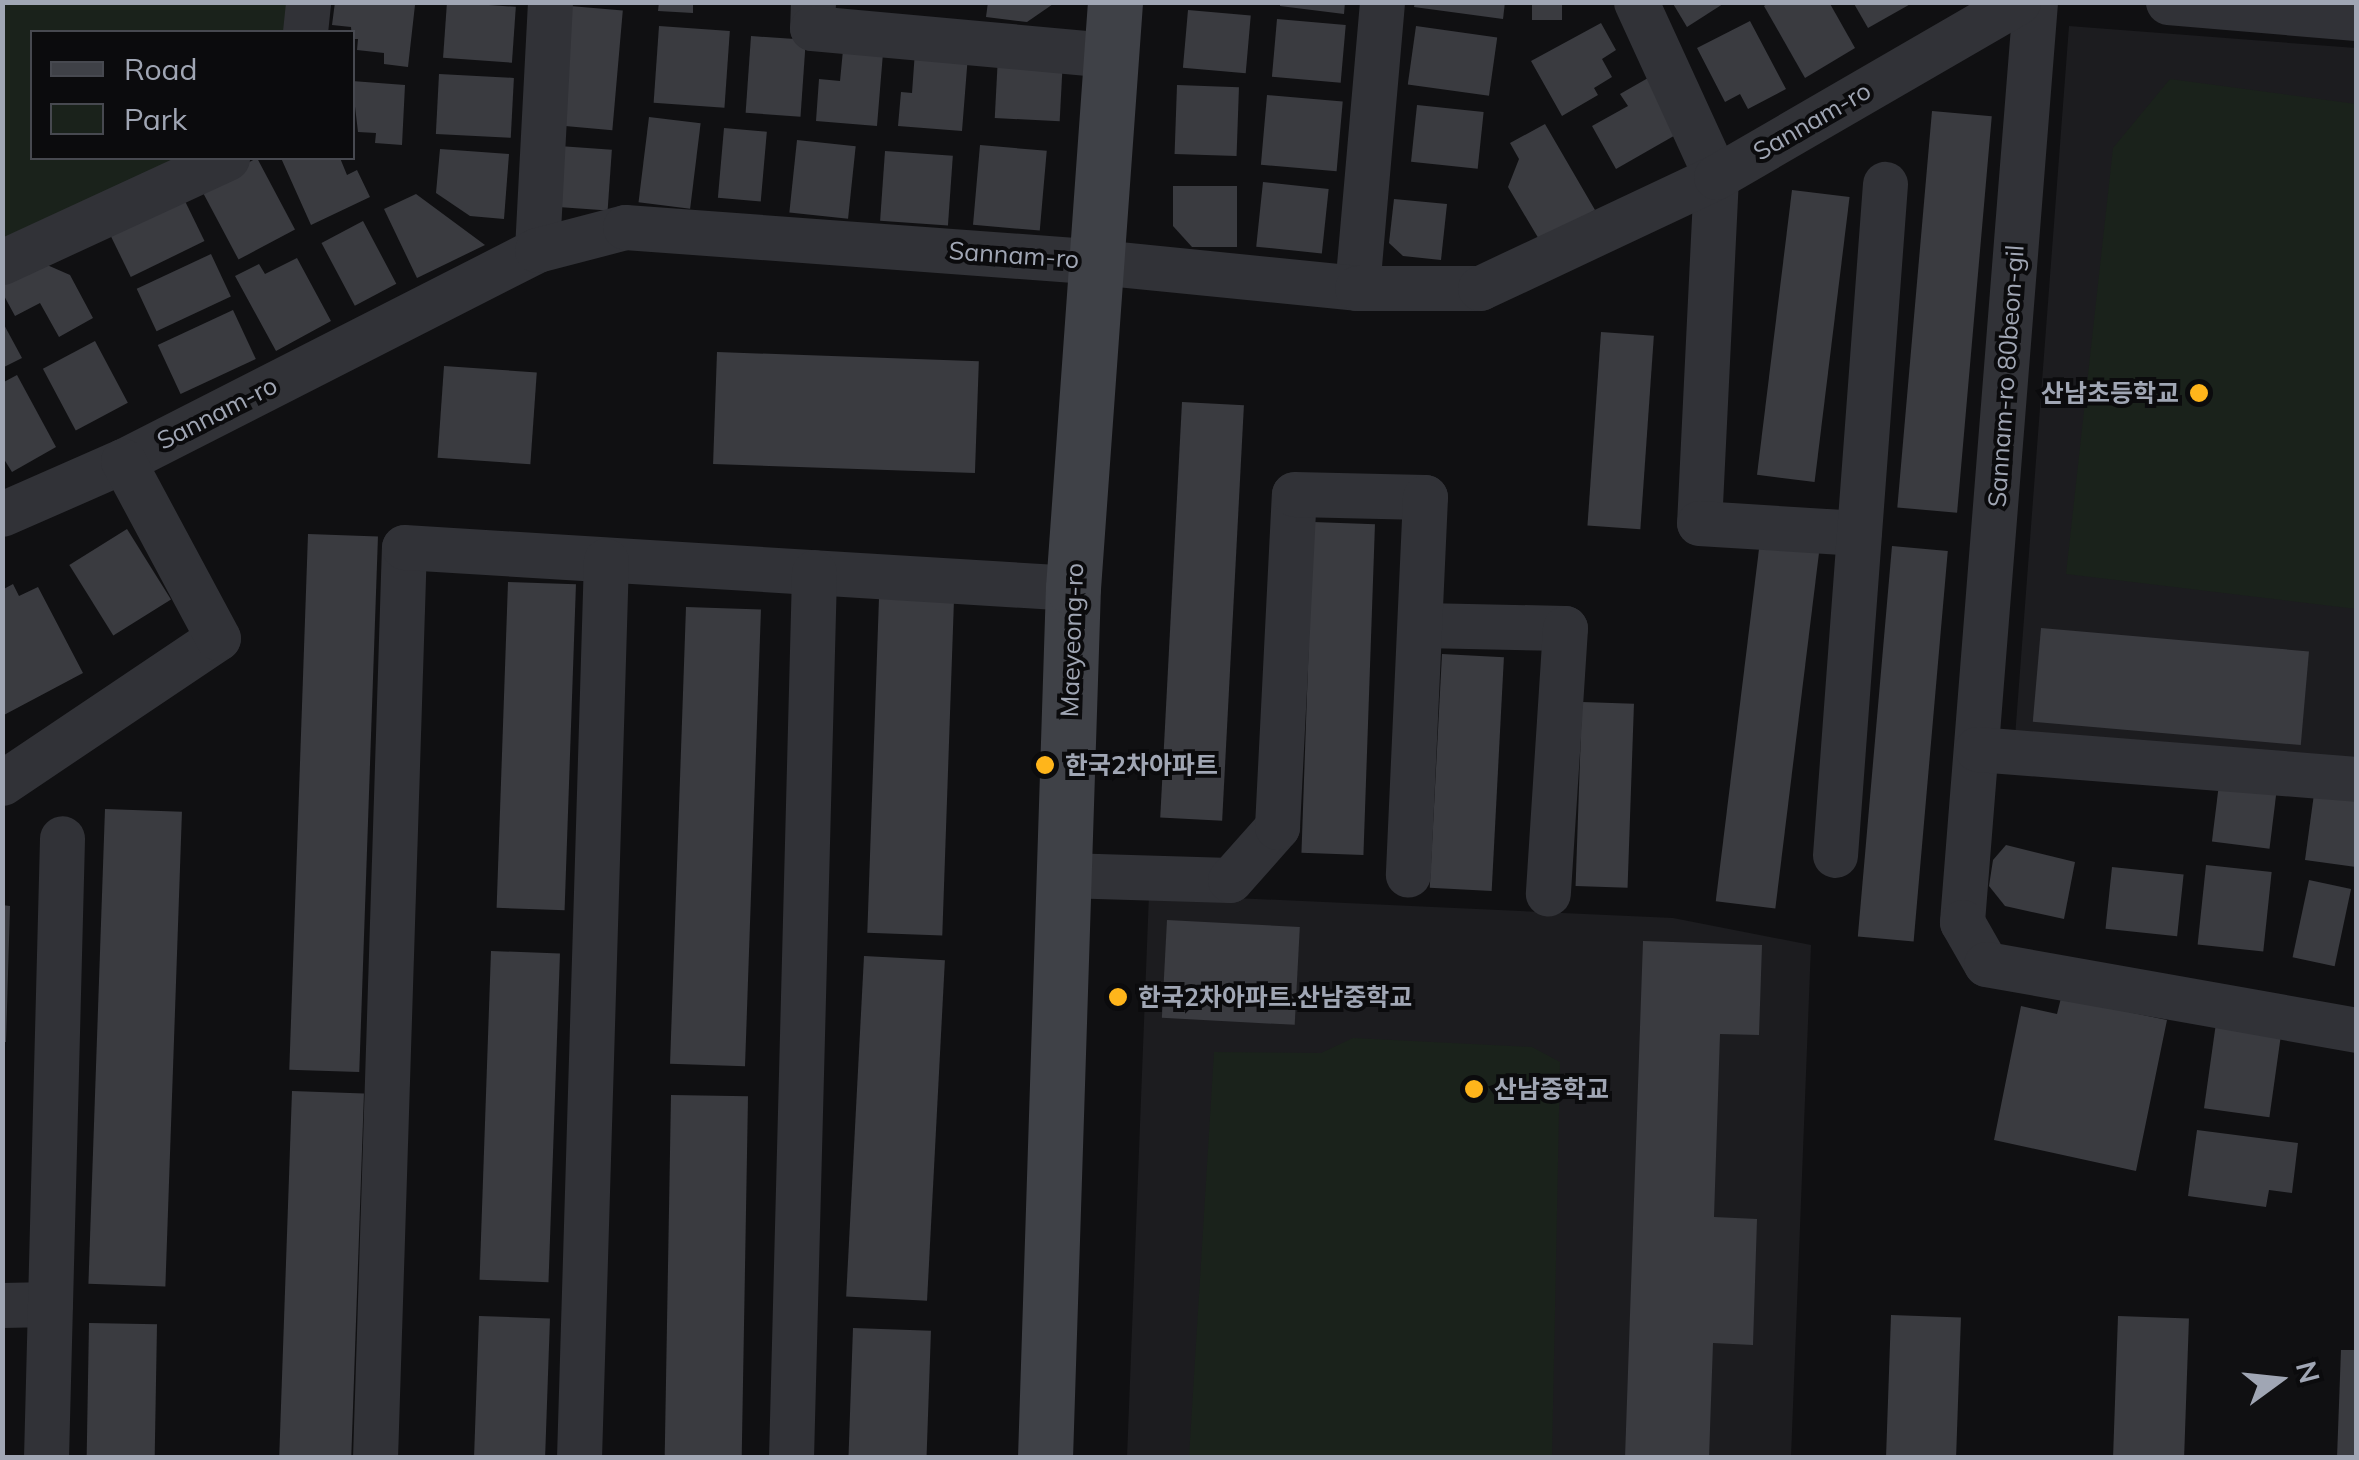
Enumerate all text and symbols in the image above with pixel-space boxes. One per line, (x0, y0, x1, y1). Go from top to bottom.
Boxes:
legend (30, 30, 355, 160)
text: Road (124, 50, 198, 88)
street label: Sannam-ro (1748, 75, 1876, 167)
text: Park (124, 100, 187, 138)
street label: Sannam-ro (948, 235, 1080, 275)
street label: Sannam-ro 80beon-gil (1982, 244, 2030, 508)
street label: Sannam-ro (152, 370, 282, 456)
place label: 산남초등학교 (2041, 378, 2179, 408)
marker: 산남초등학교 (2188, 382, 2210, 404)
street label: Maeyeong-ro (1054, 562, 1090, 718)
place label: 한국2차아파트 (1065, 750, 1218, 780)
marker: 한국2차아파트 (1034, 754, 1056, 776)
place label: 한국2차아파트.산남중학교 (1138, 982, 1412, 1012)
marker: 한국2차아파트.산남중학교 (1107, 986, 1129, 1008)
place label: 산남중학교 (1494, 1074, 1609, 1104)
marker: 산남중학교 (1463, 1078, 1485, 1100)
north arrow (2229, 1330, 2329, 1430)
text: N (2289, 1357, 2328, 1387)

